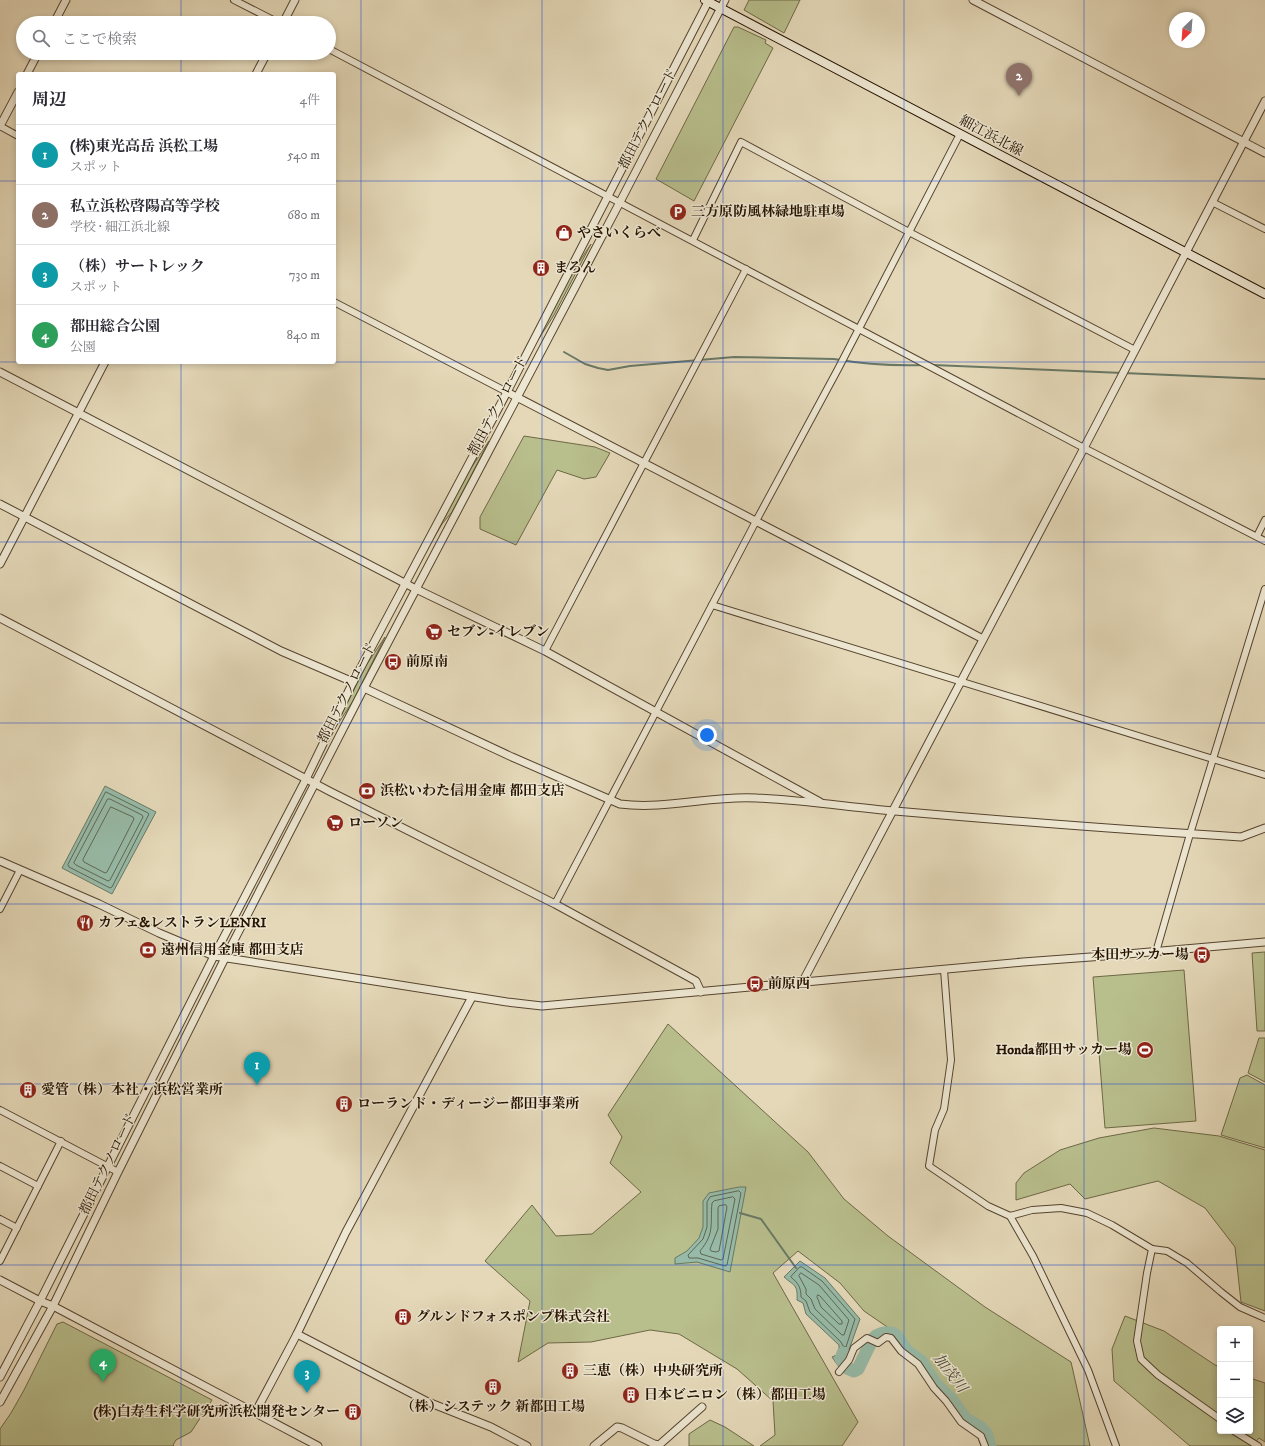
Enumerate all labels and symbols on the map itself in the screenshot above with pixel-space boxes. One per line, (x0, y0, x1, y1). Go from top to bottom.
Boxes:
north arrow (1169, 12, 1205, 48)
pin: 2 (1006, 63, 1032, 96)
street label: 都田テクノロード (615, 65, 681, 173)
street label: 細江浜北線 (956, 112, 1026, 160)
parking icon: 三方原防風林緑地駐車場 (668, 202, 688, 222)
place label: 三方原防風林緑地駐車場 (691, 203, 845, 221)
shop icon: やさいくらべ (554, 223, 574, 243)
place label: やさいくらべ (577, 224, 661, 242)
building icon: まろん (531, 258, 551, 278)
place label: まろん (554, 259, 596, 277)
street label: 都田テクノロード (464, 353, 532, 459)
supermarket icon: セブン-イレブン (424, 622, 444, 642)
place label: セブン-イレブン (447, 623, 550, 641)
street label: 都田テクノロード (314, 639, 380, 747)
bus stop icon: 前原南 (383, 652, 403, 672)
place label: 前原南 (406, 653, 448, 671)
your location (697, 725, 717, 745)
bank icon: 浜松いわた信用金庫 都田支店 (357, 781, 377, 801)
place label: 浜松いわた信用金庫 都田支店 (380, 782, 565, 800)
supermarket icon: ローソン (325, 813, 345, 833)
place label: ローソン (348, 814, 403, 832)
restaurant icon: カフェ&レストランLENRI (75, 913, 95, 933)
place label: カフェ&レストランLENRI (98, 914, 266, 932)
bank icon: 遠州信用金庫 都田支店 (138, 940, 158, 960)
place label: 遠州信用金庫 都田支店 (161, 941, 304, 959)
bus stop icon: 本田サッカー場 (1192, 945, 1212, 965)
place label: 本田サッカー場 (1091, 946, 1189, 964)
bus stop icon: 前原西 (745, 974, 765, 994)
place label: 前原西 (768, 975, 810, 993)
sports icon: Honda都田サッカー場 (1135, 1040, 1155, 1060)
place label: Honda都田サッカー場 (996, 1041, 1132, 1059)
pin: 1 (244, 1052, 270, 1085)
building icon: 愛管（株）本社・浜松営業所 (18, 1080, 38, 1100)
place label: 愛管（株）本社・浜松営業所 (41, 1081, 223, 1099)
building icon: ローランド・ディージー都田事業所 (334, 1094, 354, 1114)
place label: ローランド・ディージー都田事業所 (357, 1095, 580, 1113)
street label: 都田テクノロード (76, 1110, 140, 1218)
building icon: グルンドフォスポンプ株式会社 (393, 1307, 413, 1327)
place label: グルンドフォスポンプ株式会社 (416, 1308, 610, 1326)
pin: 4 (90, 1349, 116, 1382)
water label: 加茂川 (929, 1349, 973, 1398)
pin: 3 (294, 1360, 320, 1393)
building icon: 三恵（株）中央研究所 (560, 1361, 580, 1381)
place label: 三恵（株）中央研究所 (583, 1362, 723, 1380)
building icon: （株）システック 新都田工場 (483, 1377, 503, 1397)
building icon: 日本ビニロン（株）都田工場 (621, 1385, 641, 1405)
place label: 日本ビニロン（株）都田工場 (644, 1386, 826, 1404)
place label: （株）システック 新都田工場 (401, 1398, 585, 1416)
building icon: (株)白寿生科学研究所浜松開発センター (343, 1402, 363, 1422)
place label: (株)白寿生科学研究所浜松開発センター (93, 1403, 340, 1421)

